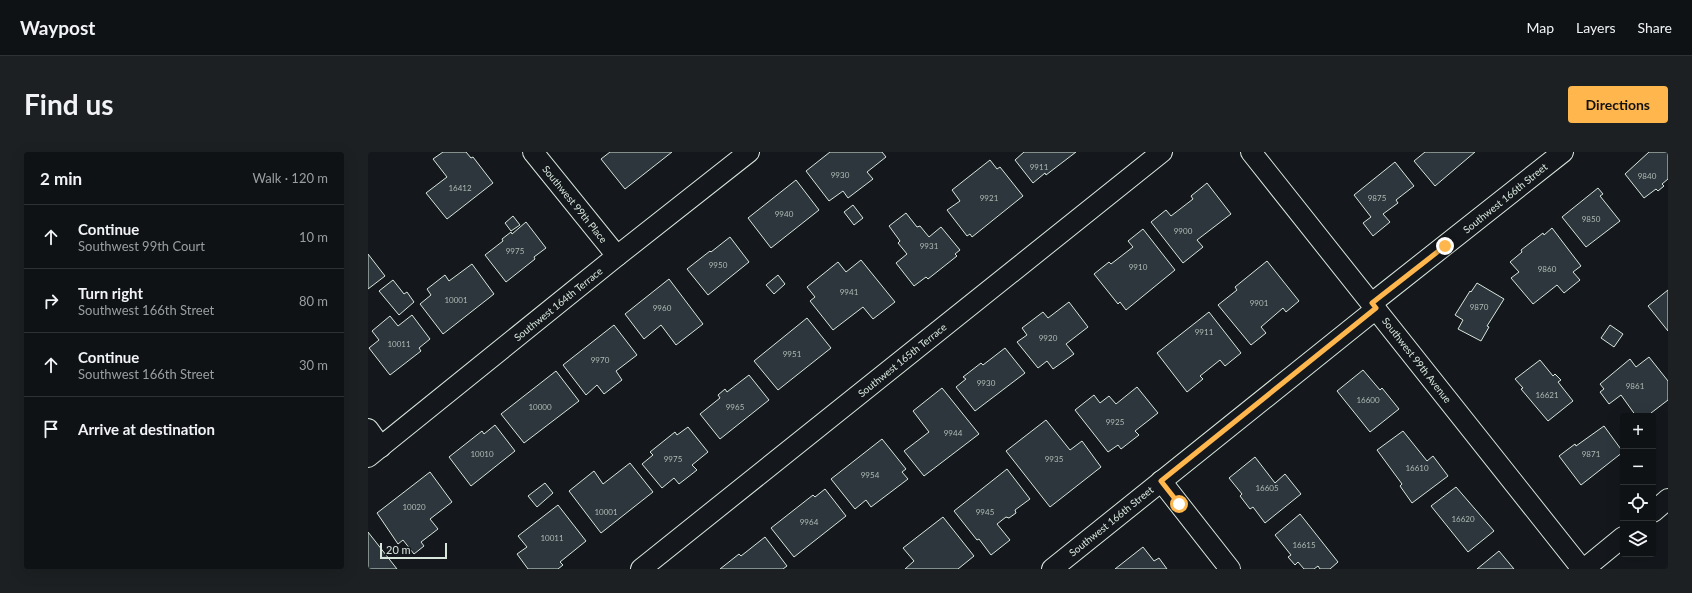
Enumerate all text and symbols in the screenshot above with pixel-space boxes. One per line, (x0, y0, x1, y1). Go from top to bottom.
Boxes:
text: Waypost (20, 16, 95, 39)
text: Map (1526, 19, 1554, 36)
text: Layers (1576, 19, 1616, 36)
text: Share (1638, 19, 1672, 36)
button: Directions (1568, 86, 1668, 123)
text: Find us (24, 87, 114, 121)
street label: Southwest 166th Street (1461, 160, 1550, 236)
house number: 9911 (1030, 162, 1049, 172)
street label: Southwest 99th Place (540, 163, 610, 245)
text: 2 min (40, 168, 82, 189)
text: Walk · 120 m (252, 170, 328, 186)
house number: 9930 (831, 170, 850, 180)
house number: 9840 (1638, 171, 1657, 181)
house number: 16412 (448, 183, 472, 193)
house number: 9921 (980, 193, 999, 203)
house number: 9875 (1368, 193, 1387, 203)
house number: 9940 (775, 209, 794, 219)
house number: 9850 (1582, 214, 1601, 224)
text: Continue (78, 220, 139, 238)
icon: ahead (40, 226, 62, 248)
house number: 9900 (1174, 226, 1193, 236)
text: 10 m (299, 229, 328, 245)
route end (1436, 237, 1454, 255)
text: Southwest 99th Court (78, 238, 205, 254)
house number: 9931 (920, 241, 939, 251)
house number: 9975 (506, 246, 525, 256)
house number: 9950 (709, 260, 728, 270)
house number: 9910 (1129, 262, 1148, 272)
house number: 9860 (1538, 264, 1557, 274)
street label: Southwest 164th Terrace (511, 265, 605, 343)
text: Turn right (78, 284, 143, 302)
house number: 9941 (840, 287, 859, 297)
icon: right (40, 290, 62, 312)
text: 80 m (299, 293, 328, 309)
house number: 10001 (444, 295, 468, 305)
house number: 9901 (1250, 298, 1269, 308)
text: Southwest 166th Street (78, 302, 214, 318)
house number: 9870 (1470, 302, 1489, 312)
house number: 9960 (653, 303, 672, 313)
street label: Southwest 99th Avenue (1380, 315, 1454, 405)
street label: Southwest 165th Terrace (855, 321, 949, 399)
house number: 9911 (1195, 327, 1214, 337)
house number: 9920 (1039, 333, 1058, 343)
house number: 10011 (387, 339, 411, 349)
text: Continue (78, 348, 139, 366)
house number: 9951 (783, 349, 802, 359)
icon: ahead (40, 354, 62, 376)
house number: 9970 (591, 355, 610, 365)
text: 30 m (299, 357, 328, 373)
text: Southwest 166th Street (78, 366, 214, 382)
house number: 9930 (977, 378, 996, 388)
house number: 9861 (1626, 381, 1645, 391)
house number: 16621 (1535, 390, 1559, 400)
house number: 16600 (1356, 395, 1380, 405)
house number: 10000 (528, 402, 552, 412)
house number: 9965 (726, 402, 745, 412)
map controls (1620, 413, 1656, 557)
button: + (1620, 413, 1656, 449)
house number: 9925 (1106, 417, 1125, 427)
icon: arrive (40, 418, 62, 440)
text: Arrive at destination (78, 420, 215, 438)
house number: 9944 (944, 428, 963, 438)
house number: 10010 (470, 449, 494, 459)
house number: 9871 (1582, 449, 1601, 459)
button: − (1620, 449, 1656, 485)
house number: 9975 (664, 454, 683, 464)
house number: 9935 (1045, 454, 1064, 464)
house number: 16610 (1405, 463, 1429, 473)
house number: 9954 (861, 470, 880, 480)
street label: Southwest 166th Street (1067, 483, 1156, 559)
house number: 16605 (1255, 483, 1279, 493)
button: locate (1620, 485, 1656, 521)
route start (1170, 495, 1188, 513)
house number: 10020 (402, 502, 426, 512)
house number: 10001 (594, 507, 618, 517)
house number: 9945 (976, 507, 995, 517)
house number: 16620 (1451, 514, 1475, 524)
house number: 9964 (800, 517, 819, 527)
button: layers (1620, 521, 1656, 557)
house number: 10011 (540, 533, 564, 543)
house number: 16615 (1292, 540, 1316, 550)
scale bar (380, 541, 447, 560)
text: 20 m (386, 543, 411, 556)

